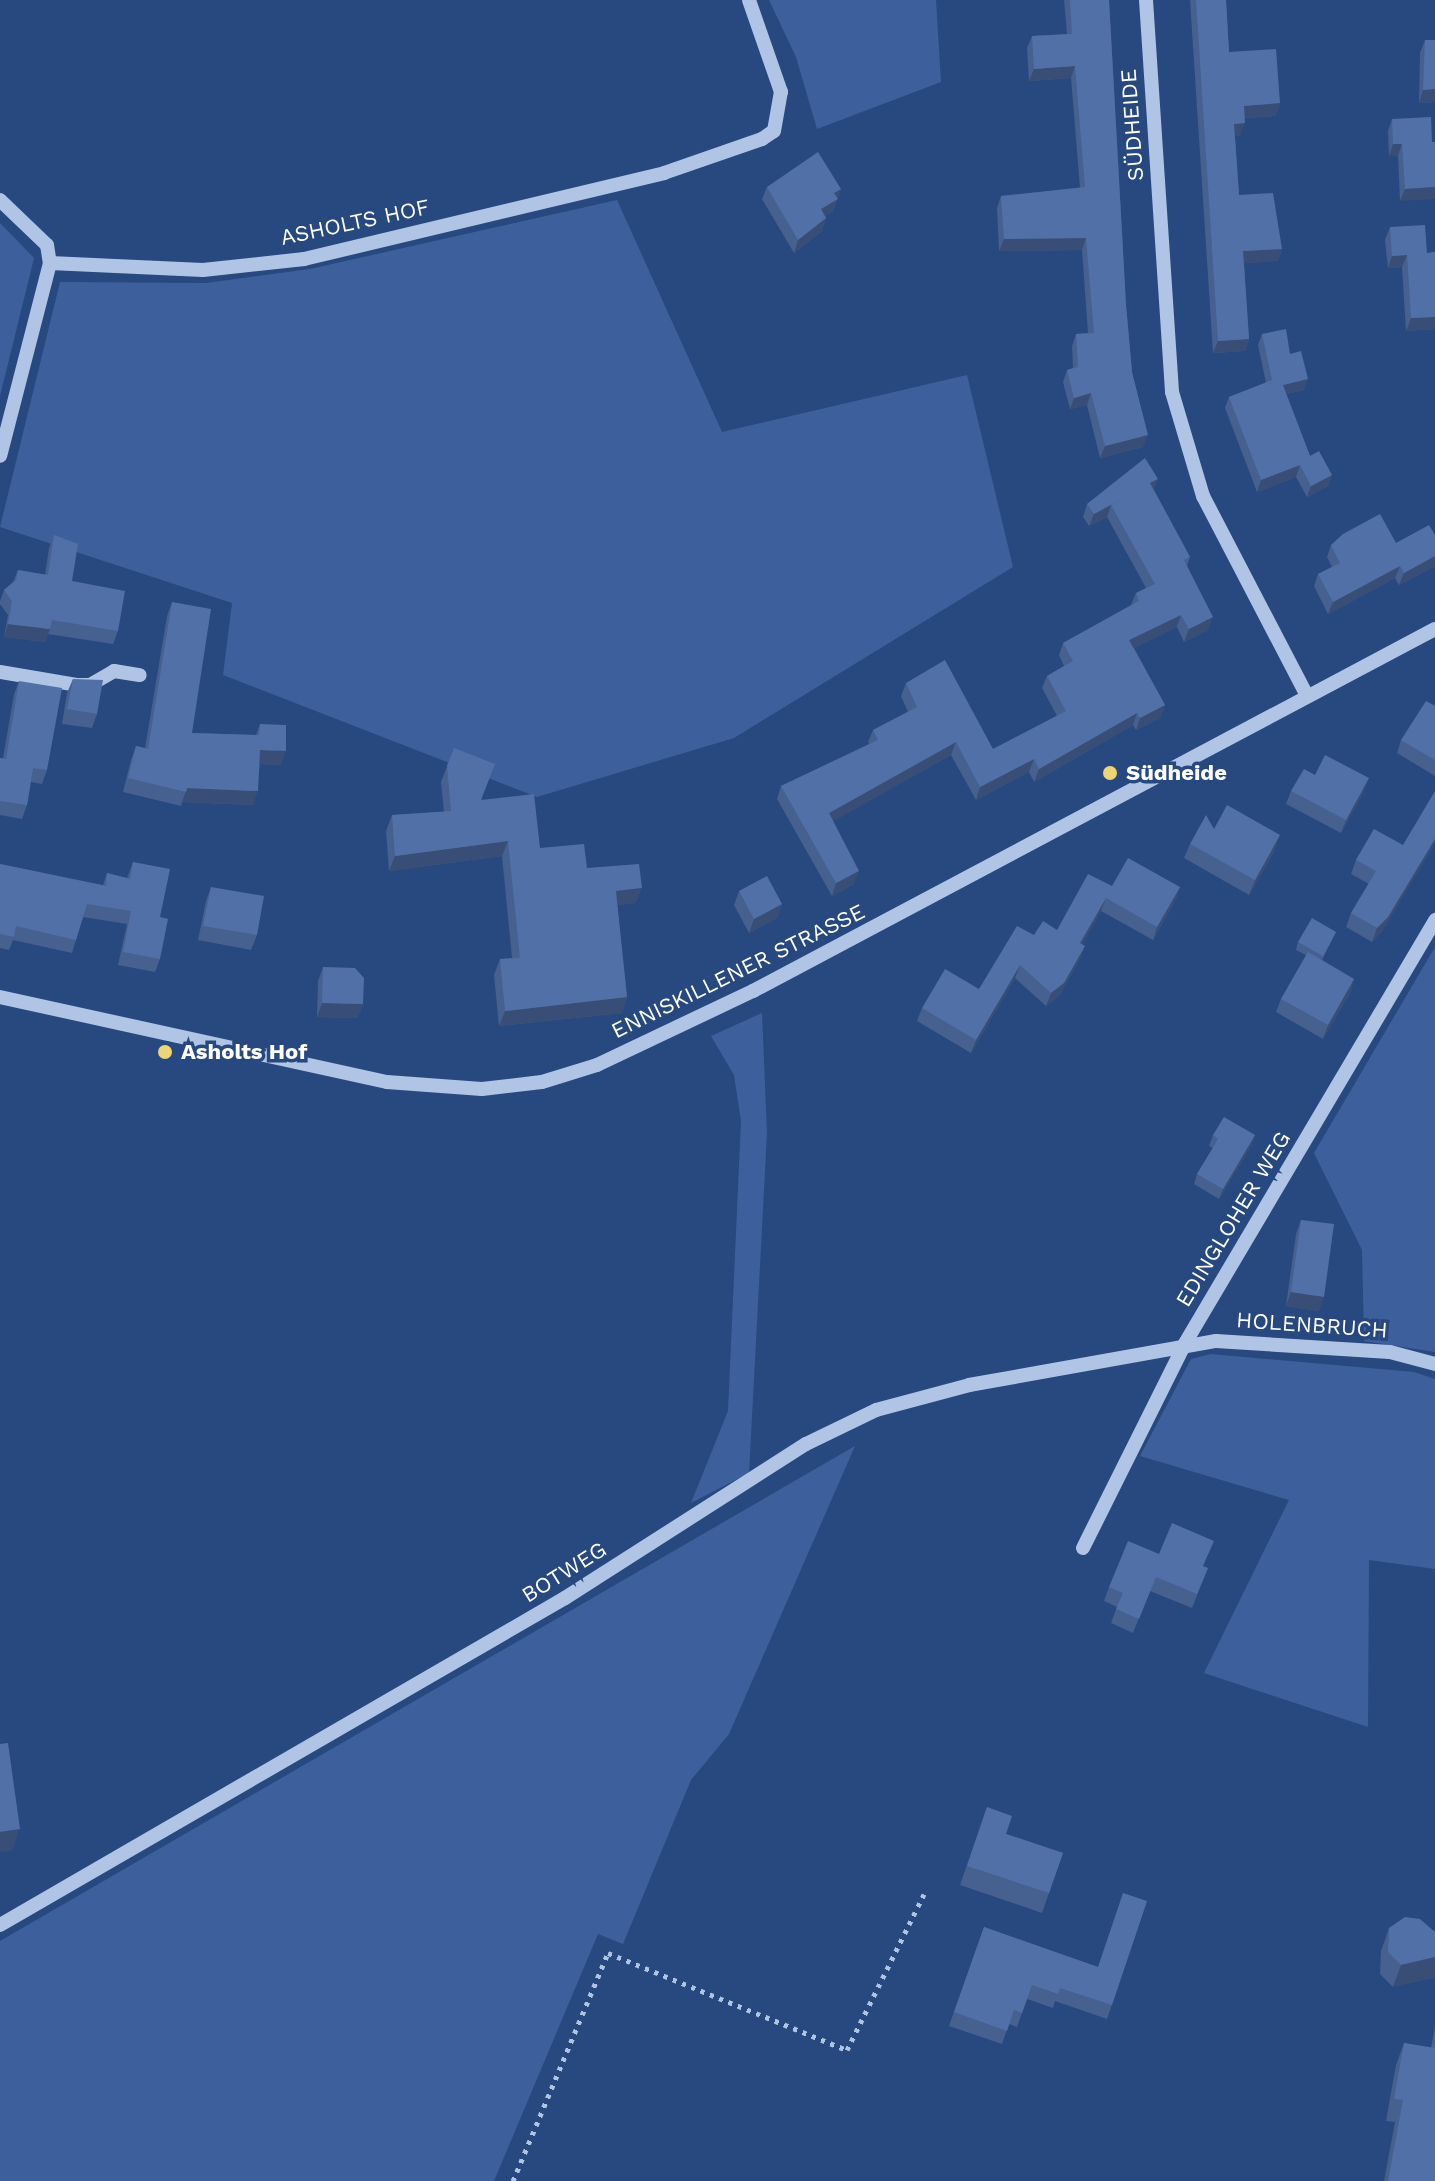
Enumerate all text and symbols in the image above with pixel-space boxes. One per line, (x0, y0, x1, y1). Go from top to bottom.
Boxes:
street label: SÜDHEIDE (1115, 68, 1149, 182)
street label: ASHOLTS HOF (278, 193, 432, 251)
place label: Südheide (1126, 760, 1227, 786)
marker: Südheide (1101, 764, 1119, 782)
street label: ENNISKILLENER STRASSE (607, 898, 869, 1044)
place label: Asholts Hof (181, 1039, 307, 1065)
marker: Asholts Hof (156, 1043, 174, 1061)
street label: EDINGLOHER WEG (1170, 1126, 1296, 1312)
street label: HOLENBRUCH (1235, 1307, 1389, 1343)
street label: BOTWEG (517, 1536, 611, 1608)

